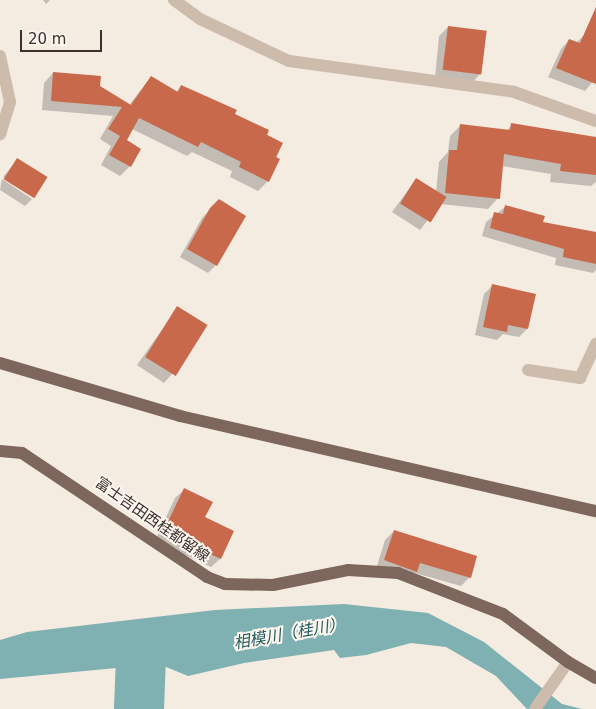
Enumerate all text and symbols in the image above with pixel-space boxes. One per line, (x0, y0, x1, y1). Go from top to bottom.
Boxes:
scale bar (22, 20, 105, 52)
text: 20 m (28, 30, 66, 48)
street label: 富士吉田西桂都留線 (92, 474, 212, 566)
water label: 相模川（桂川） (232, 615, 346, 653)

